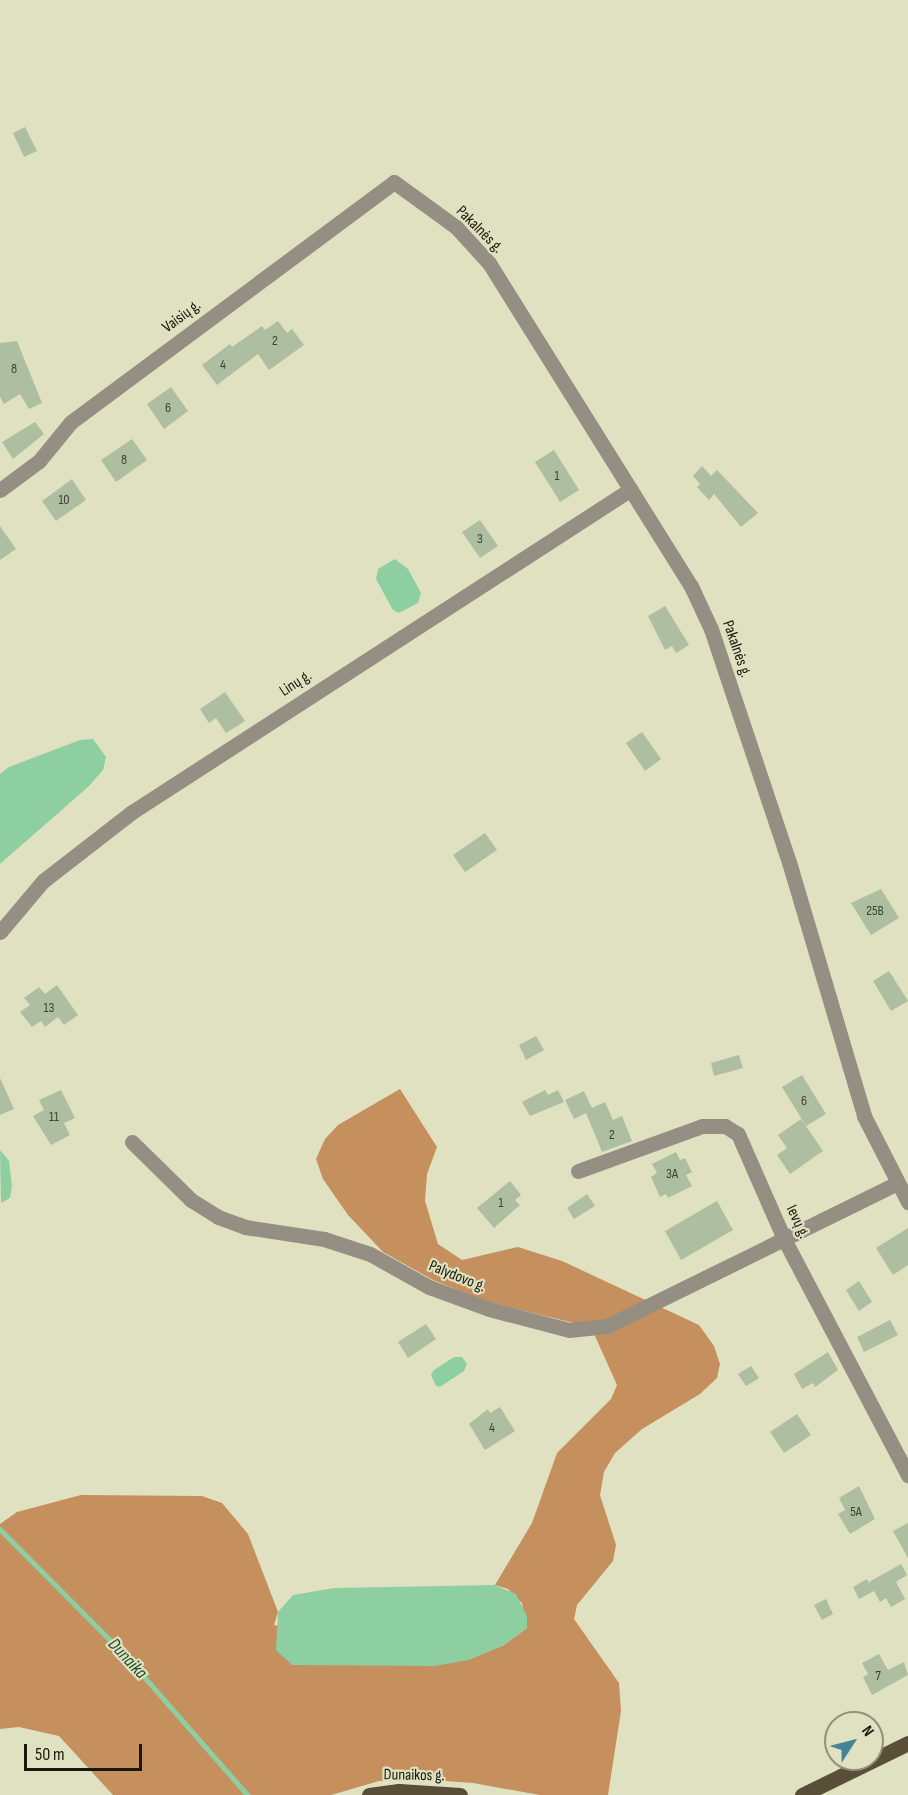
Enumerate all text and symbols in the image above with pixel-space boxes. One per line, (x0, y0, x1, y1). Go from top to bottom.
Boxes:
street label: Pakalnės g. (451, 202, 507, 258)
street label: Vaisių g. (159, 296, 205, 338)
house number: 2 (272, 333, 278, 349)
house number: 4 (220, 357, 226, 373)
house number: 8 (11, 361, 17, 377)
house number: 6 (165, 400, 171, 416)
house number: 8 (121, 452, 127, 468)
house number: 1 (555, 468, 559, 484)
house number: 10 (58, 492, 70, 508)
house number: 3 (477, 531, 483, 547)
street label: Pakalnės g. (717, 618, 755, 680)
street label: Linų g. (276, 667, 316, 701)
house number: 25B (866, 903, 884, 919)
house number: 13 (44, 1000, 54, 1016)
house number: 6 (801, 1093, 807, 1109)
house number: 11 (49, 1109, 59, 1125)
house number: 2 (609, 1127, 615, 1143)
house number: 3A (666, 1166, 678, 1182)
house number: 1 (499, 1195, 503, 1211)
street label: Ievų g. (781, 1202, 813, 1242)
street label: Palydovo g. (426, 1257, 488, 1297)
house number: 4 (489, 1420, 495, 1436)
house number: 5A (850, 1504, 862, 1520)
water label: Dunaika (103, 1634, 151, 1684)
house number: 7 (875, 1668, 881, 1684)
north arrow (824, 1711, 884, 1771)
text: N (857, 1722, 878, 1740)
scale bar (27, 1732, 146, 1770)
text: 50 m (35, 1744, 65, 1765)
street label: Dunaikos g. (383, 1766, 445, 1786)

